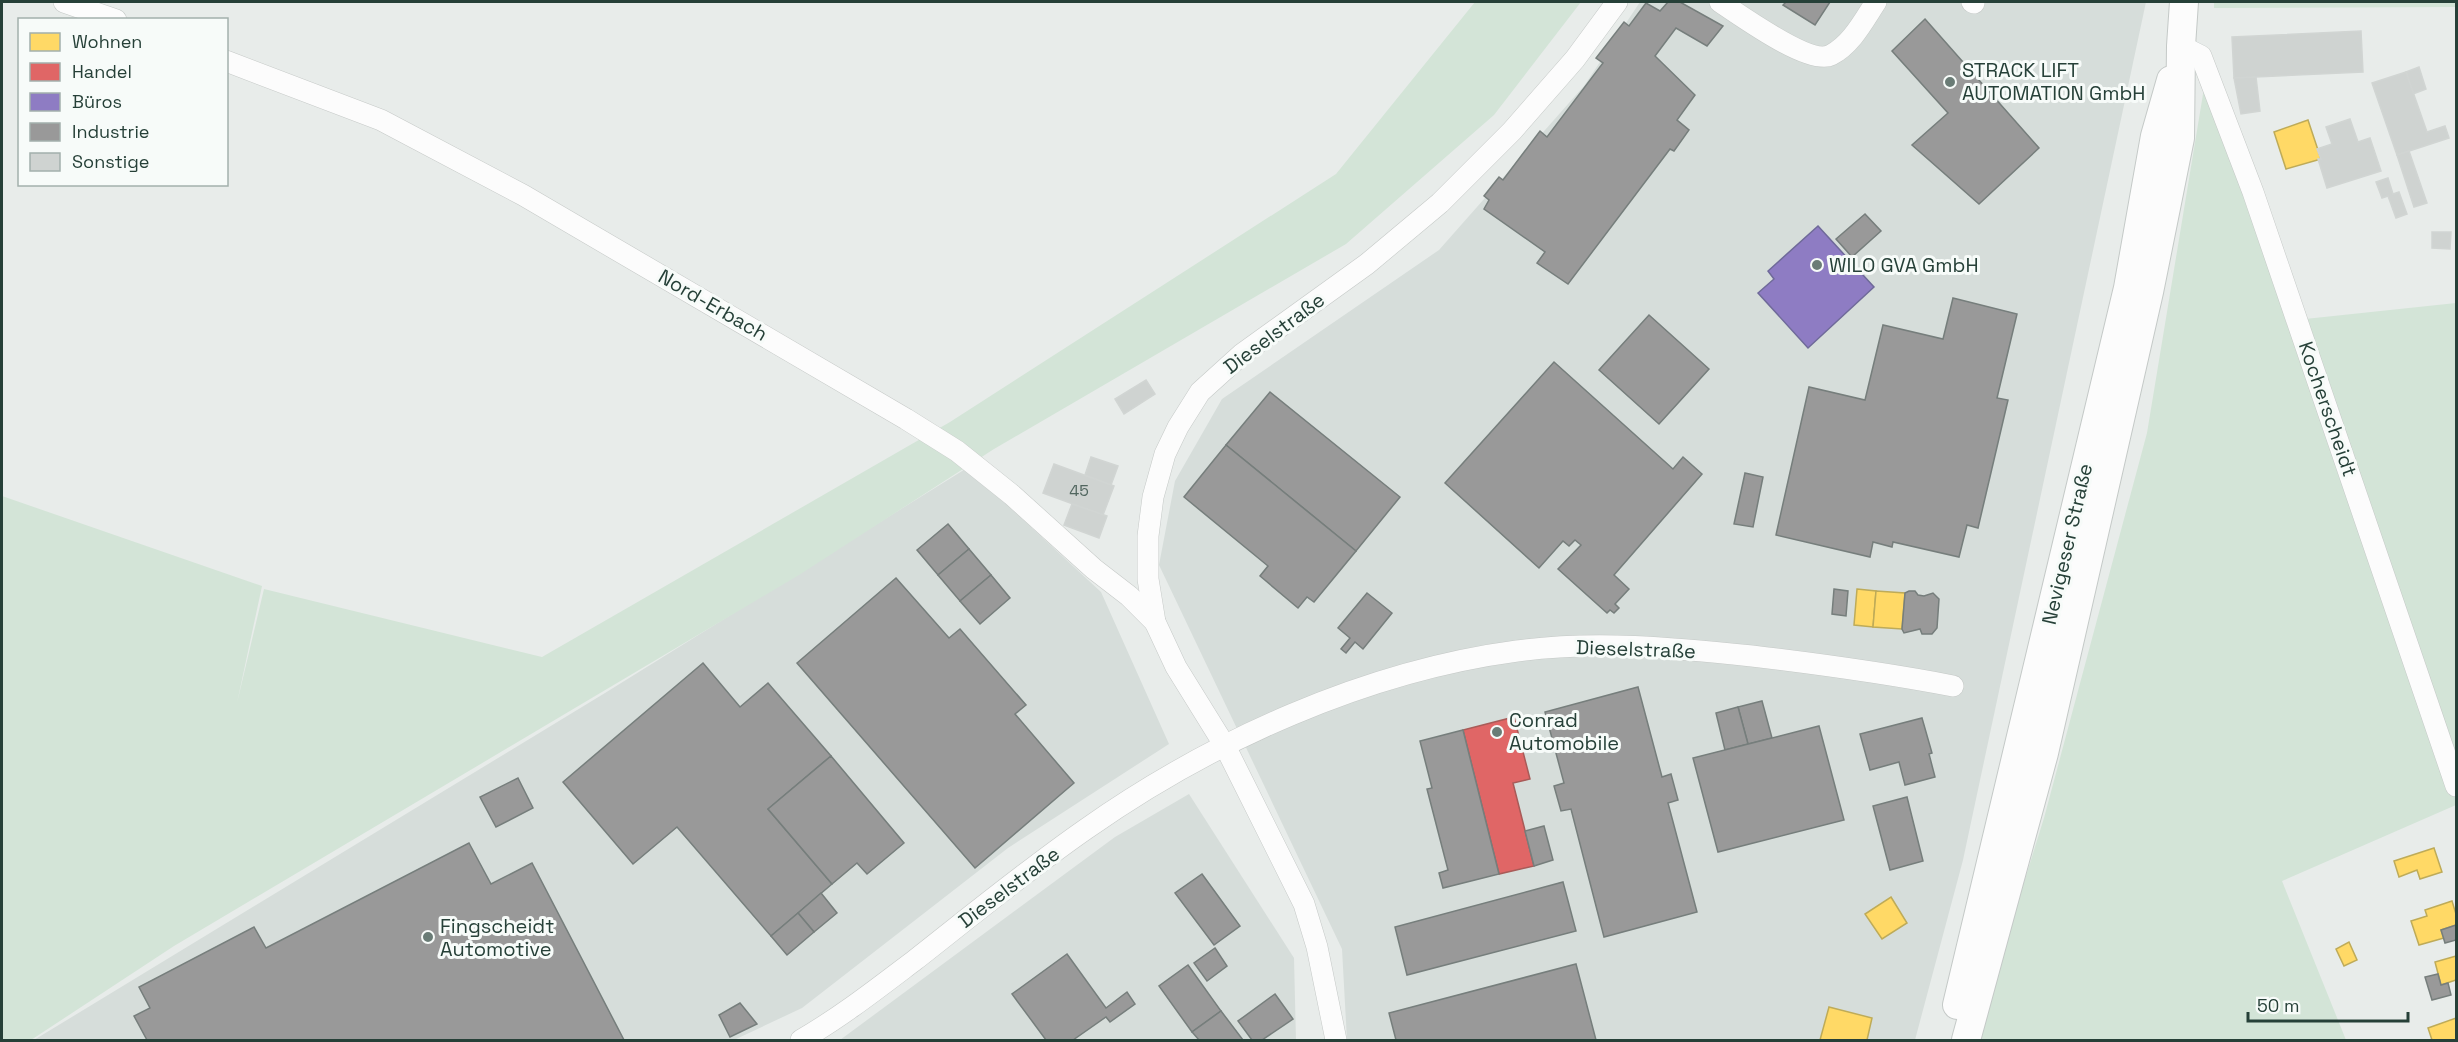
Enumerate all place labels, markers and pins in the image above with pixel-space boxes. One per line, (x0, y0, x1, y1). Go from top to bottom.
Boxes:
place label: STRACK LIFT AUTOMATION GmbH (1962, 57, 2145, 106)
marker: STRACK LIFT AUTOMATION GmbH (1943, 75, 1957, 89)
place label: WILO GVA GmbH (1829, 252, 1979, 278)
marker: WILO GVA GmbH (1810, 258, 1824, 272)
place label: Conrad Automobile (1509, 707, 1619, 756)
marker: Conrad Automobile (1490, 725, 1504, 739)
place label: Fingscheidt Automotive (440, 913, 554, 962)
marker: Fingscheidt Automotive (421, 930, 435, 944)

